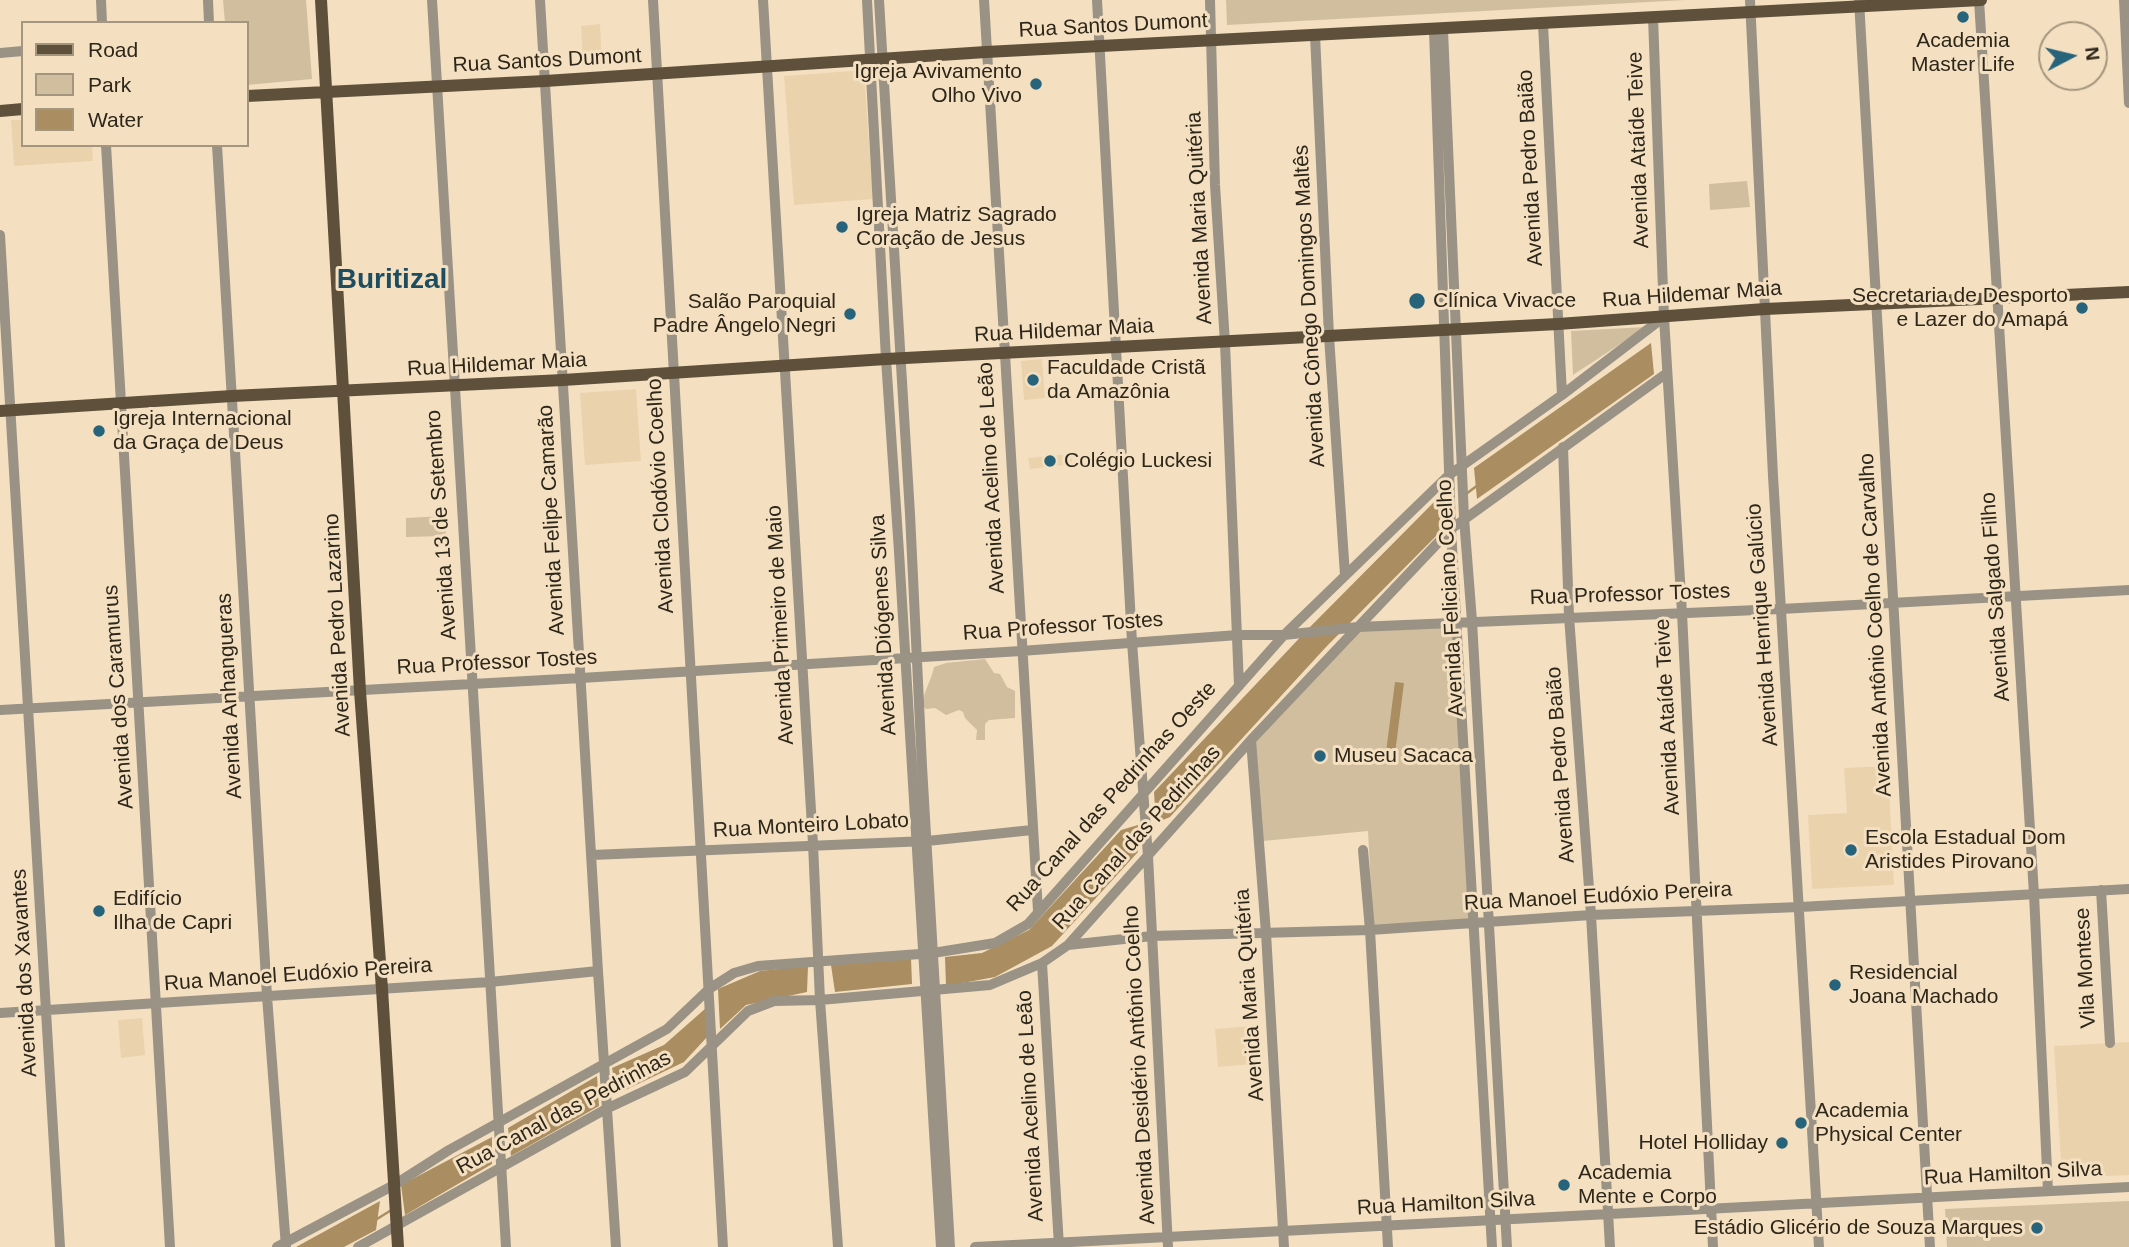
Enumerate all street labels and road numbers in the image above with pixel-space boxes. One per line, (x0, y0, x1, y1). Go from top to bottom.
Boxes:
street label: Rua Santos Dumont (1018, 8, 1208, 44)
street label: Rua Santos Dumont (452, 43, 642, 79)
street label: Avenida Ataíde Teive (1623, 51, 1655, 249)
street label: Avenida Pedro Baião (1513, 69, 1549, 267)
street label: Avenida Maria Quitéria (1182, 111, 1218, 325)
street label: Avenida Cônego Domingos Maltês (1289, 144, 1331, 468)
street label: Rua Hildemar Maia (1601, 276, 1783, 314)
street label: Rua Hildemar Maia (974, 314, 1154, 348)
street label: Rua Hildemar Maia (407, 348, 587, 382)
street label: Avenida Acelino de Leão (973, 362, 1011, 594)
street label: Avenida Clodóvio Coelho (642, 378, 680, 614)
street label: Avenida Felipe Camarão (533, 404, 571, 636)
street label: Avenida 13 de Setembro (421, 409, 463, 641)
street label: Avenida Antônio Coelho de Carvalho (1854, 453, 1898, 797)
street label: Avenida Feliciano Coelho (1432, 479, 1470, 717)
street label: Avenida Salgado Filho (1976, 491, 2016, 703)
street label: Avenida Henrique Galúcio (1742, 503, 1784, 747)
street label: Avenida Primeiro de Maio (762, 504, 800, 746)
street label: Avenida Pedro Lazarino (320, 513, 356, 737)
street label: Avenida Diógenes Silva (866, 514, 902, 736)
street label: Rua Professor Tostes (1529, 579, 1731, 611)
street label: Avenida dos Caramurus (99, 584, 139, 810)
street label: Avenida Anhangueras (212, 592, 248, 800)
street label: Rua Professor Tostes (962, 607, 1164, 647)
street label: Avenida Ataíde Teive (1650, 618, 1686, 816)
street label: Rua Professor Tostes (396, 645, 598, 681)
street label: Avenida Pedro Baião (1542, 666, 1580, 864)
street label: Rua Canal das Pedrinhas Oeste (1002, 677, 1222, 917)
street label: Rua Canal das Pedrinhas (1048, 741, 1226, 935)
street label: Rua Monteiro Lobato (712, 808, 910, 844)
street label: Avenida dos Xavantes (7, 868, 43, 1078)
street label: Rua Manoel Eudóxio Pereira (1463, 877, 1733, 917)
street label: Avenida Maria Quitéria (1230, 888, 1270, 1102)
street label: Avenida Desidério Antônio Coelho (1119, 905, 1161, 1225)
street label: Vila Montese (2070, 907, 2102, 1029)
street label: Rua Manoel Eudóxio Pereira (163, 953, 433, 997)
street label: Avenida Acelino de Leão (1012, 990, 1050, 1222)
street label: Rua Canal das Pedrinhas (452, 1046, 676, 1180)
street label: Rua Hamilton Silva (1923, 1157, 2103, 1191)
street label: Rua Hamilton Silva (1356, 1187, 1536, 1221)

